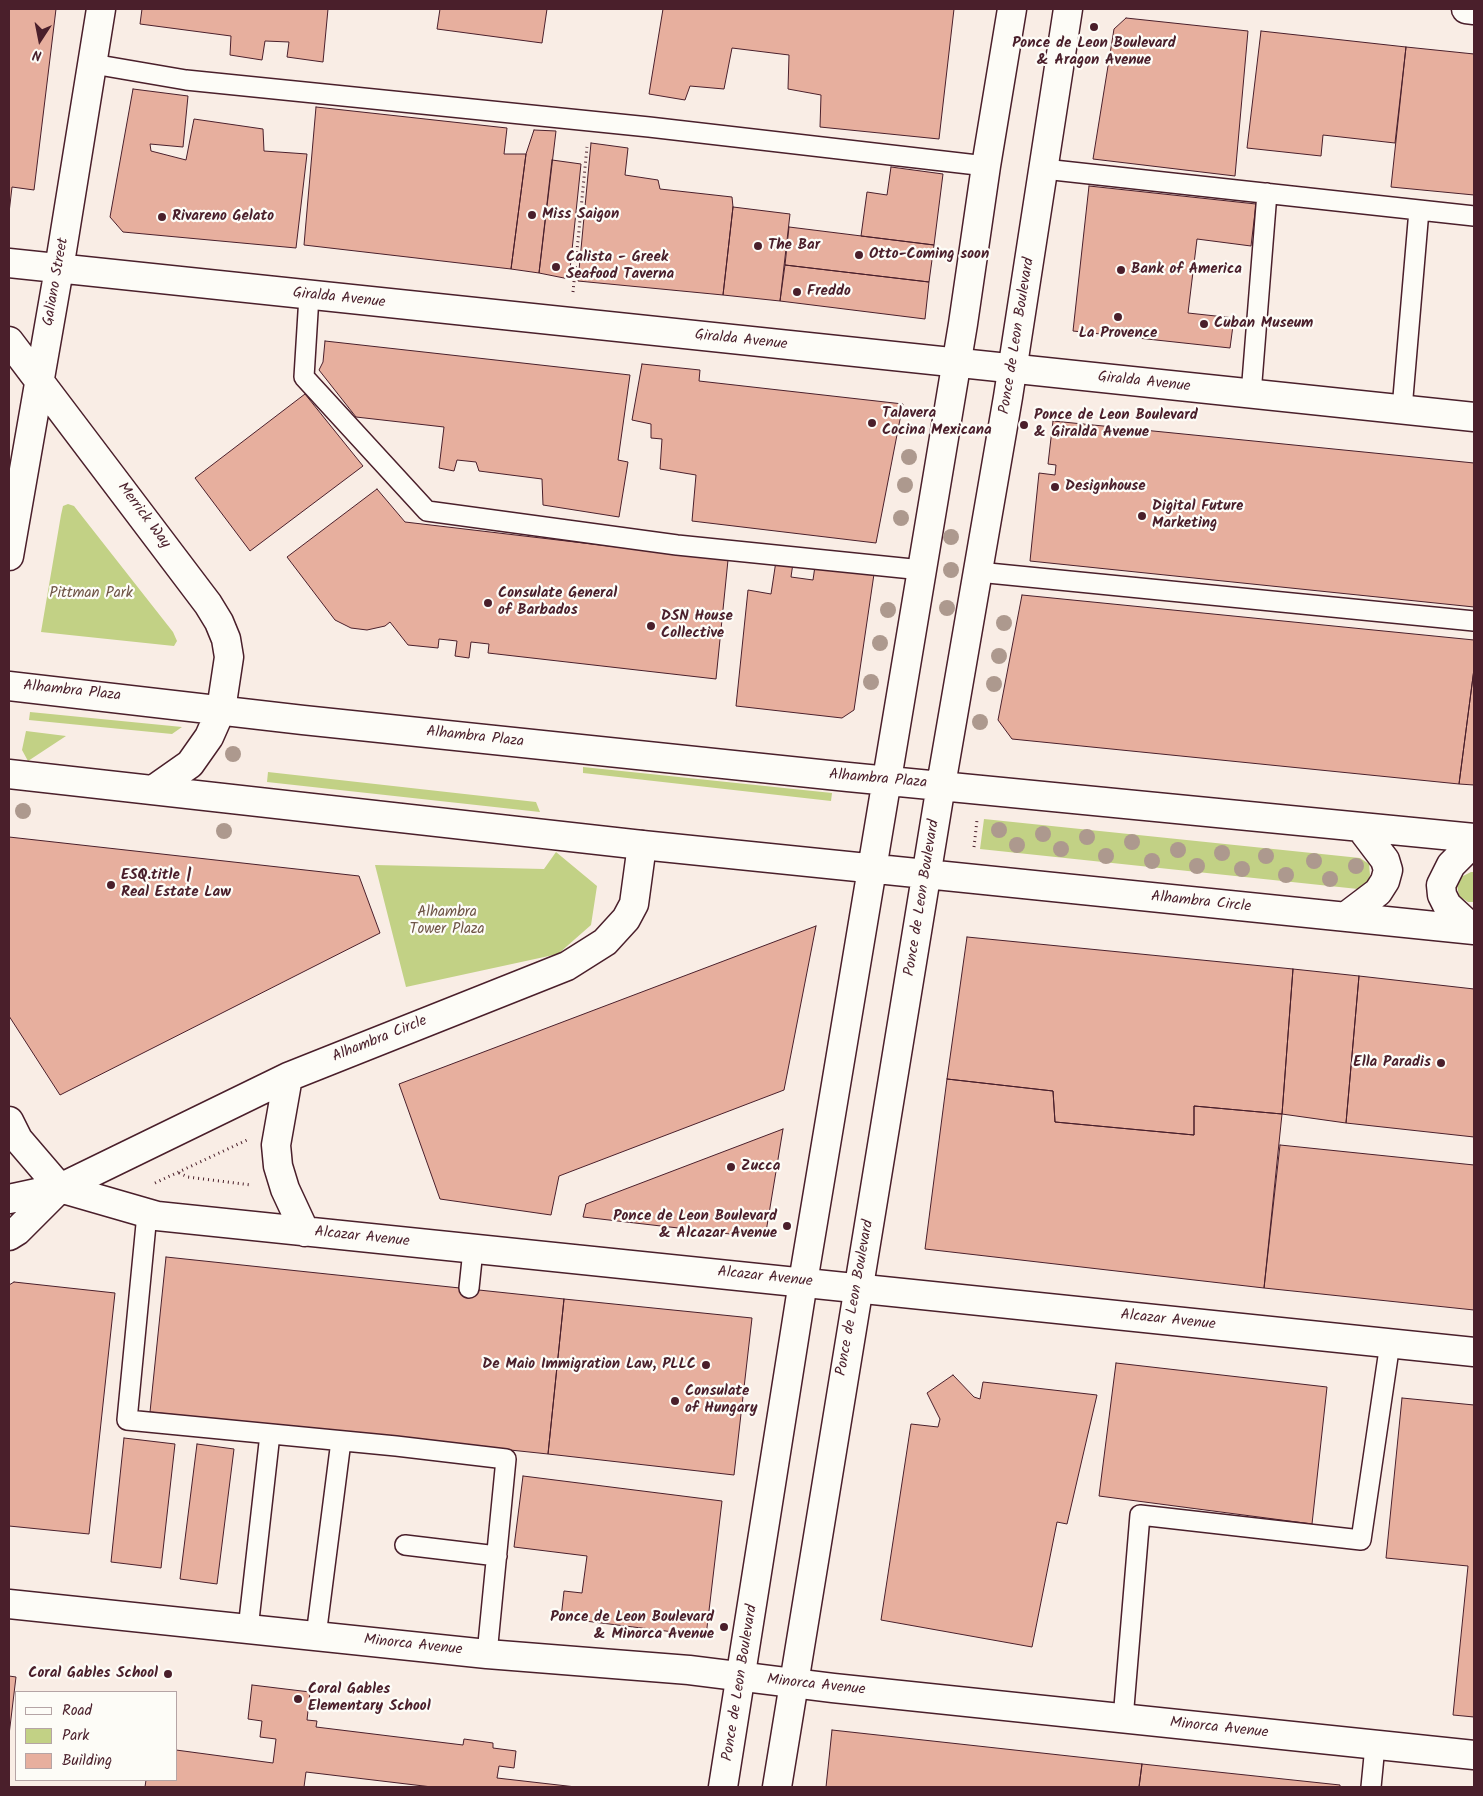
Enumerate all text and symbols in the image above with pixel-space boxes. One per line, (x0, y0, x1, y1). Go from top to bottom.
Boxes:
north arrow (15, 15, 65, 65)
marker: Ponce de Leon Boulevard & Aragon Avenue (1088, 21, 1100, 33)
place label: Ponce de Leon Boulevard & Aragon Avenue (1012, 35, 1176, 70)
text: N (31, 43, 44, 66)
place label: Miss Saigon (542, 206, 619, 224)
place label: Rivareno Gelato (172, 208, 274, 226)
marker: Miss Saigon (526, 209, 538, 221)
marker: Rivareno Gelato (156, 211, 168, 223)
street label: Galiano Street (40, 236, 74, 328)
place label: The Bar (768, 237, 820, 255)
marker: The Bar (752, 240, 764, 252)
place label: Otto-Coming soon (869, 246, 989, 264)
place label: Calista - Greek Seafood Taverna (566, 249, 674, 284)
marker: Otto-Coming soon (853, 249, 865, 261)
street label: Ponce de Leon Boulevard (997, 256, 1039, 416)
marker: Calista - Greek Seafood Taverna (550, 261, 562, 273)
place label: Bank of America (1131, 261, 1242, 279)
marker: Bank of America (1115, 264, 1127, 276)
place label: Freddo (807, 283, 851, 301)
street label: Giralda Avenue (292, 285, 386, 313)
marker: Freddo (791, 286, 803, 298)
marker: La Provence (1112, 311, 1124, 323)
place label: Cuban Museum (1214, 315, 1313, 333)
marker: Cuban Museum (1198, 318, 1210, 330)
place label: La Provence (1079, 325, 1157, 343)
street label: Giralda Avenue (694, 327, 788, 355)
street label: Giralda Avenue (1097, 369, 1191, 397)
place label: Talavera Cocina Mexicana (882, 405, 992, 440)
place label: Ponce de Leon Boulevard & Giralda Avenue (1034, 407, 1198, 442)
marker: Talavera Cocina Mexicana (866, 417, 878, 429)
marker: Ponce de Leon Boulevard & Giralda Avenue (1018, 419, 1030, 431)
place label: Designhouse (1065, 478, 1146, 496)
street label: Merrick Way (112, 480, 174, 552)
marker: Designhouse (1049, 481, 1061, 493)
place label: Digital Future Marketing (1152, 498, 1243, 533)
marker: Digital Future Marketing (1136, 510, 1148, 522)
park label: Pittman Park (49, 585, 133, 603)
place label: Consulate General of Barbados (498, 585, 617, 620)
marker: Consulate General of Barbados (482, 597, 494, 609)
place label: DSN House Collective (661, 608, 733, 643)
marker: DSN House Collective (645, 620, 657, 632)
street label: Alhambra Plaza (22, 678, 122, 706)
street label: Alhambra Plaza (425, 724, 525, 752)
street label: Alhambra Plaza (828, 767, 928, 793)
street label: Ponce de Leon Boulevard (902, 818, 944, 978)
place label: ESQ.title | Real Estate Law (121, 867, 231, 902)
marker: ESQ.title | Real Estate Law (105, 879, 117, 891)
street label: Alhambra Circle (1150, 889, 1252, 917)
park label: Alhambra Tower Plaza (409, 904, 485, 939)
street label: Alhambra Circle (330, 1013, 430, 1067)
place label: Ella Paradis (1353, 1054, 1431, 1072)
marker: Ella Paradis (1435, 1057, 1447, 1069)
place label: Zucca (741, 1158, 780, 1176)
marker: Zucca (725, 1161, 737, 1173)
place label: Ponce de Leon Boulevard & Alcazar Avenue (613, 1208, 777, 1243)
street label: Ponce de Leon Boulevard (833, 1219, 879, 1377)
marker: Ponce de Leon Boulevard & Alcazar Avenue (781, 1220, 793, 1232)
street label: Alcazar Avenue (314, 1224, 410, 1252)
street label: Alcazar Avenue (717, 1264, 813, 1292)
street label: Alcazar Avenue (1120, 1307, 1216, 1335)
place label: De Maio Immigration Law, PLLC (482, 1356, 696, 1374)
marker: De Maio Immigration Law, PLLC (700, 1359, 712, 1371)
place label: Consulate of Hungary (685, 1383, 758, 1418)
marker: Consulate of Hungary (669, 1395, 681, 1407)
street label: Ponce de Leon Boulevard (720, 1603, 762, 1763)
place label: Ponce de Leon Boulevard & Minorca Avenue (550, 1609, 714, 1644)
marker: Ponce de Leon Boulevard & Minorca Avenue (718, 1621, 730, 1633)
street label: Minorca Avenue (363, 1632, 463, 1660)
place label: Coral Gables School (28, 1665, 158, 1683)
marker: Coral Gables School (162, 1668, 174, 1680)
street label: Minorca Avenue (766, 1672, 866, 1700)
place label: Coral Gables Elementary School (308, 1681, 431, 1716)
legend (15, 1691, 178, 1781)
marker: Coral Gables Elementary School (292, 1693, 304, 1705)
text: Road (62, 1699, 92, 1723)
street label: Minorca Avenue (1169, 1715, 1269, 1743)
text: Park (62, 1724, 89, 1748)
text: Building (62, 1749, 112, 1773)

